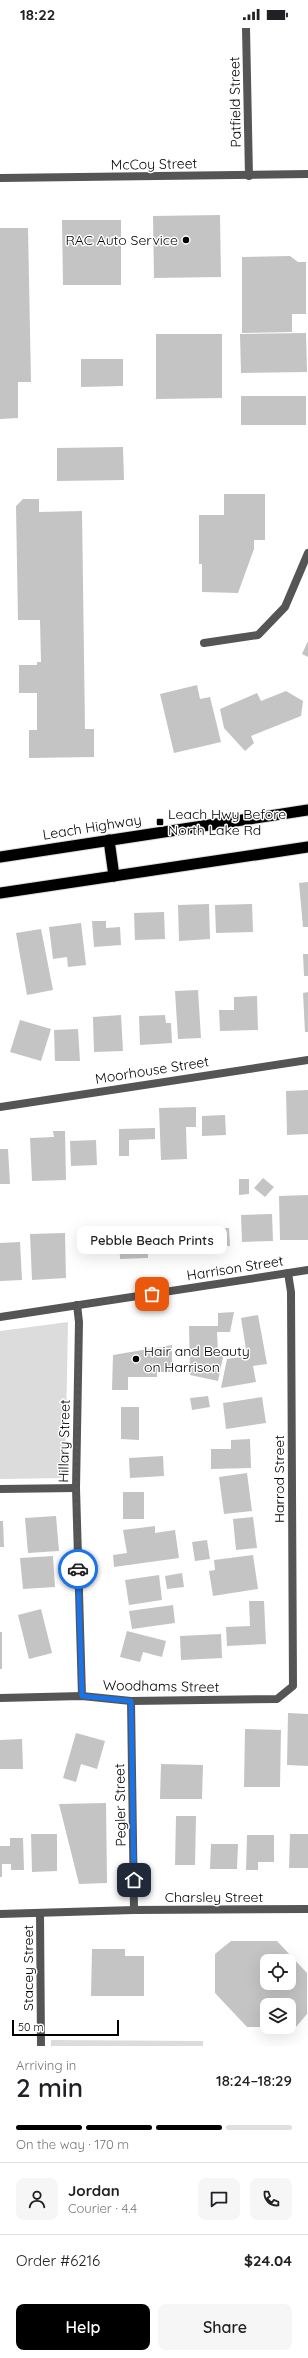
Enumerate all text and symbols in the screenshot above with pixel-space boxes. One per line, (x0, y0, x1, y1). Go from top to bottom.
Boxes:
text: 18:22 (20, 5, 55, 24)
street label: Patfield Street (225, 56, 245, 148)
street label: McCoy Street (111, 154, 198, 174)
place label: RAC Auto Service (65, 231, 178, 249)
marker: RAC Auto Service (181, 235, 191, 245)
place label: Leach Hwy Before North Lake Rd (168, 805, 286, 839)
street label: Leach Highway (41, 810, 143, 844)
marker: Leach Hwy Before North Lake Rd (155, 817, 165, 827)
street label: Moorhouse Street (94, 1052, 210, 1088)
callout: Pebble Beach Prints (77, 1226, 227, 1254)
text: Pebble Beach Prints (90, 1232, 214, 1248)
street label: Harrison Street (185, 1251, 285, 1285)
pin (135, 1277, 169, 1311)
icon: bag (141, 1283, 163, 1305)
place label: Hair and Beauty on Harrison (144, 1342, 250, 1376)
marker: Hair and Beauty on Harrison (131, 1354, 141, 1364)
street label: Hillary Street (54, 1399, 74, 1483)
street label: Harrod Street (270, 1435, 288, 1523)
courier (58, 1549, 98, 1589)
icon: car (67, 1558, 89, 1580)
street label: Woodhams Street (103, 1676, 220, 1696)
street label: Pegler Street (110, 1763, 130, 1847)
pin (117, 1863, 151, 1897)
icon: home (123, 1869, 145, 1891)
street label: Charsley Street (165, 1888, 263, 1906)
street label: Stacey Street (19, 1925, 37, 2011)
map controls (260, 1954, 296, 2034)
button: locate (260, 1954, 296, 1990)
button: layers (260, 1998, 296, 2034)
scale bar (12, 2018, 119, 2037)
text: 50 m (18, 2020, 44, 2034)
text: Arriving in (16, 2057, 76, 2073)
text: 2 min (16, 2071, 83, 2104)
text: 18:24–18:29 (216, 2071, 292, 2090)
text: On the way · 170 m (16, 2136, 129, 2152)
button: person (16, 2178, 58, 2220)
button: chat (198, 2178, 240, 2220)
button: phone (250, 2178, 292, 2220)
text: Jordan (68, 2181, 120, 2200)
text: Courier · 4.4 (68, 2200, 137, 2216)
text: Order #6216 (16, 2251, 100, 2270)
text: $24.04 (244, 2251, 292, 2270)
button: Help (16, 2304, 150, 2350)
button: Share (158, 2304, 292, 2350)

